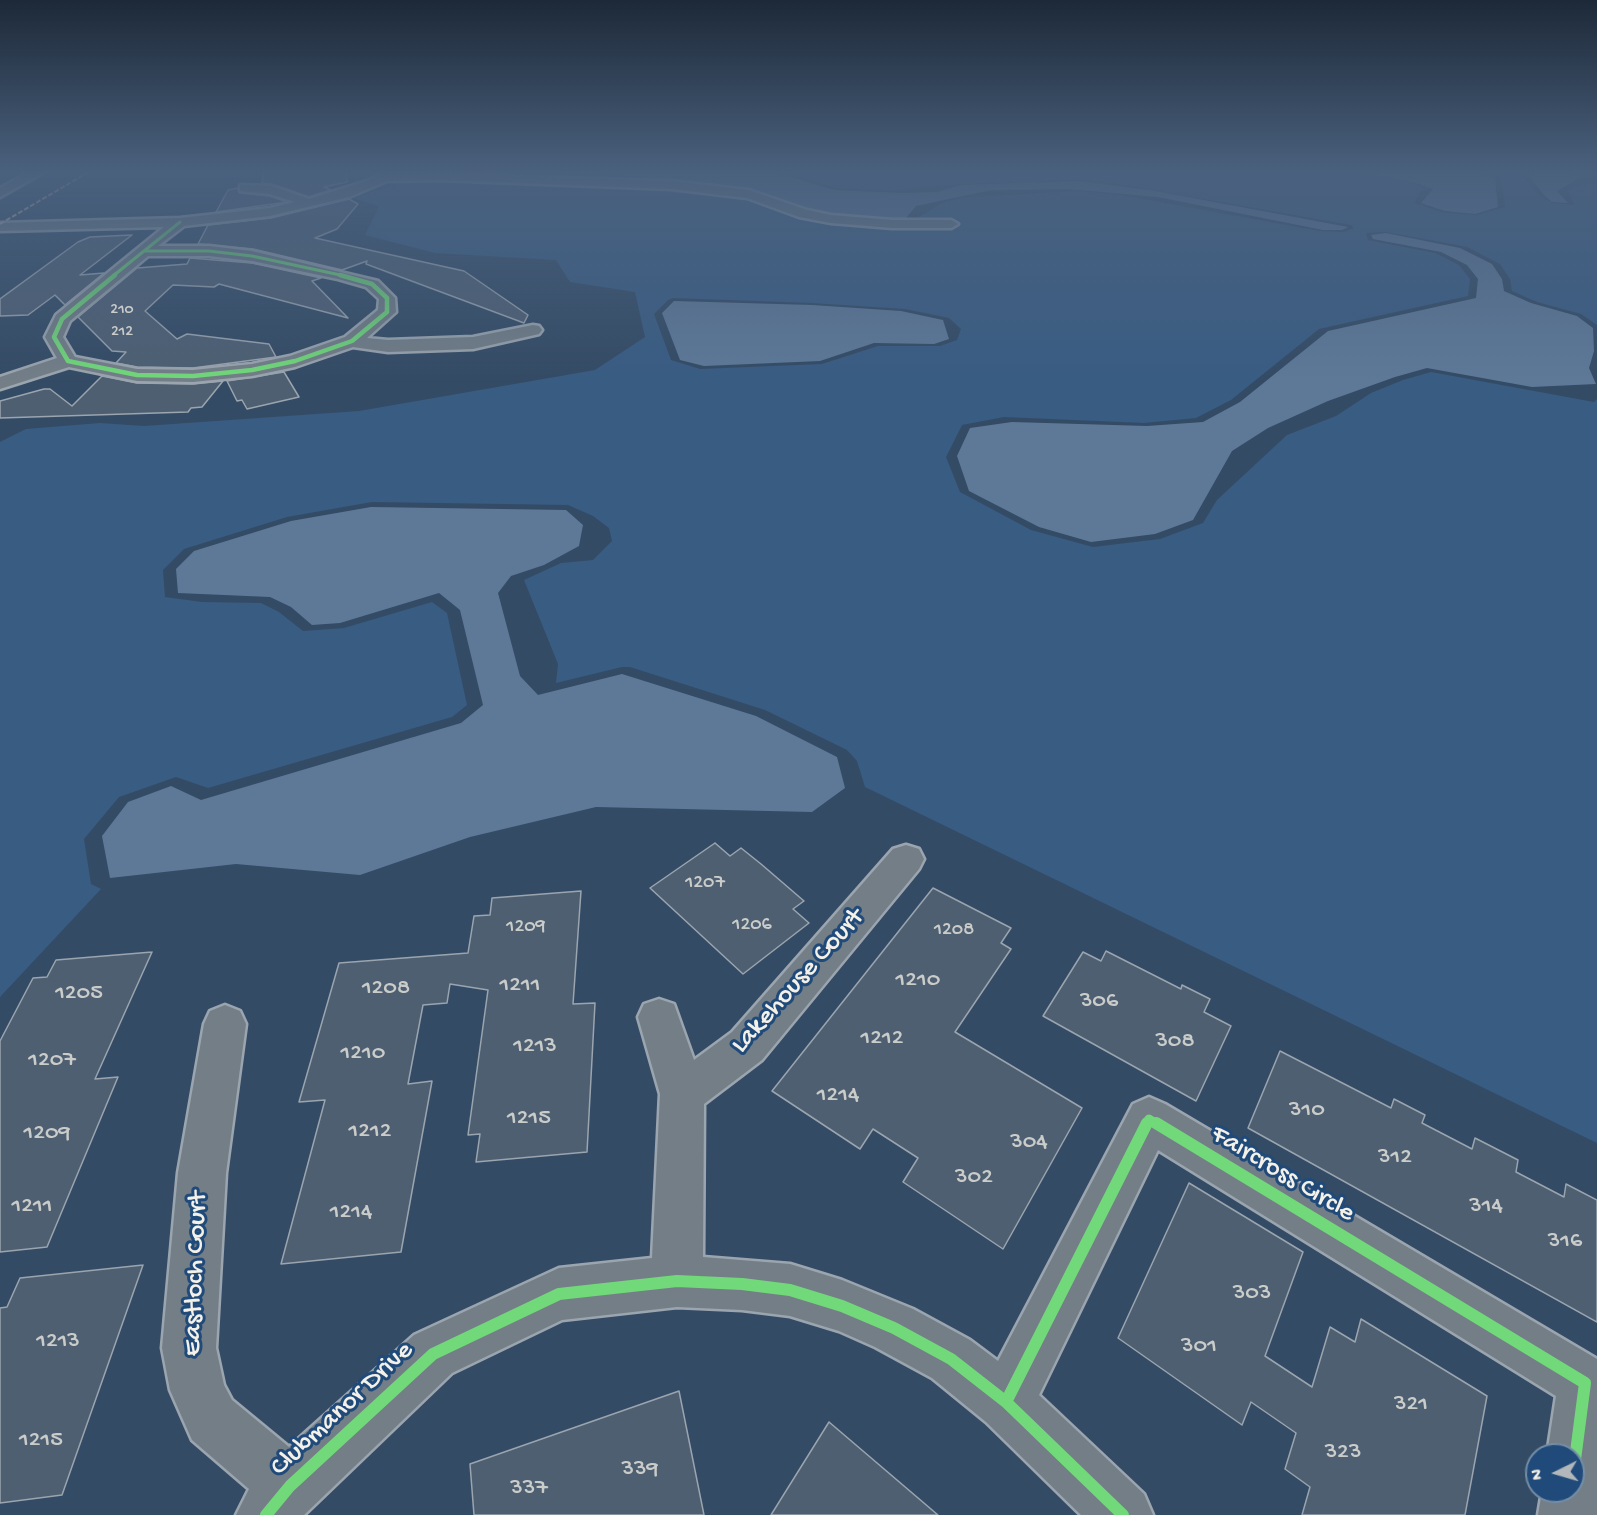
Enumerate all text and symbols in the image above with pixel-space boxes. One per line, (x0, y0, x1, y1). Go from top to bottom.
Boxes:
house number: 210 (110, 301, 134, 321)
house number: 212 (111, 323, 133, 343)
house number: 1207 (685, 872, 725, 896)
street label: Lakehouse Court (725, 903, 873, 1061)
house number: 1206 (732, 914, 772, 938)
house number: 1209 (506, 916, 546, 940)
house number: 1208 (934, 919, 974, 943)
house number: 1210 (896, 967, 940, 995)
house number: 1211 (500, 972, 540, 1000)
house number: 1208 (362, 975, 410, 1003)
house number: 1205 (55, 980, 103, 1008)
house number: 306 (1080, 988, 1118, 1016)
house number: 1212 (861, 1025, 903, 1053)
house number: 308 (1155, 1028, 1195, 1056)
house number: 1213 (513, 1033, 557, 1061)
house number: 1210 (341, 1040, 385, 1068)
house number: 1207 (28, 1047, 76, 1075)
house number: 1214 (817, 1082, 859, 1110)
house number: 310 (1289, 1097, 1325, 1125)
house number: 1215 (507, 1105, 551, 1133)
house number: 1212 (349, 1118, 391, 1146)
street label: Faircross Circle (1204, 1119, 1360, 1231)
house number: 1209 (23, 1120, 71, 1148)
house number: 304 (1010, 1129, 1048, 1157)
house number: 312 (1378, 1144, 1412, 1172)
house number: 302 (955, 1164, 993, 1192)
street label: Eastloch Court (178, 1191, 216, 1357)
house number: 1211 (12, 1193, 52, 1221)
house number: 314 (1469, 1193, 1503, 1221)
house number: 1214 (330, 1199, 372, 1227)
house number: 316 (1548, 1228, 1582, 1256)
house number: 303 (1233, 1280, 1271, 1308)
house number: 1213 (36, 1328, 80, 1356)
house number: 301 (1181, 1333, 1217, 1361)
street label: Clubmanor Drive (265, 1336, 421, 1484)
house number: 321 (1394, 1391, 1428, 1419)
house number: 1215 (19, 1427, 63, 1455)
house number: 323 (1325, 1439, 1361, 1467)
north arrow (1525, 1443, 1585, 1503)
house number: 339 (622, 1456, 658, 1484)
text: N (1529, 1468, 1548, 1480)
house number: 337 (510, 1475, 548, 1503)

